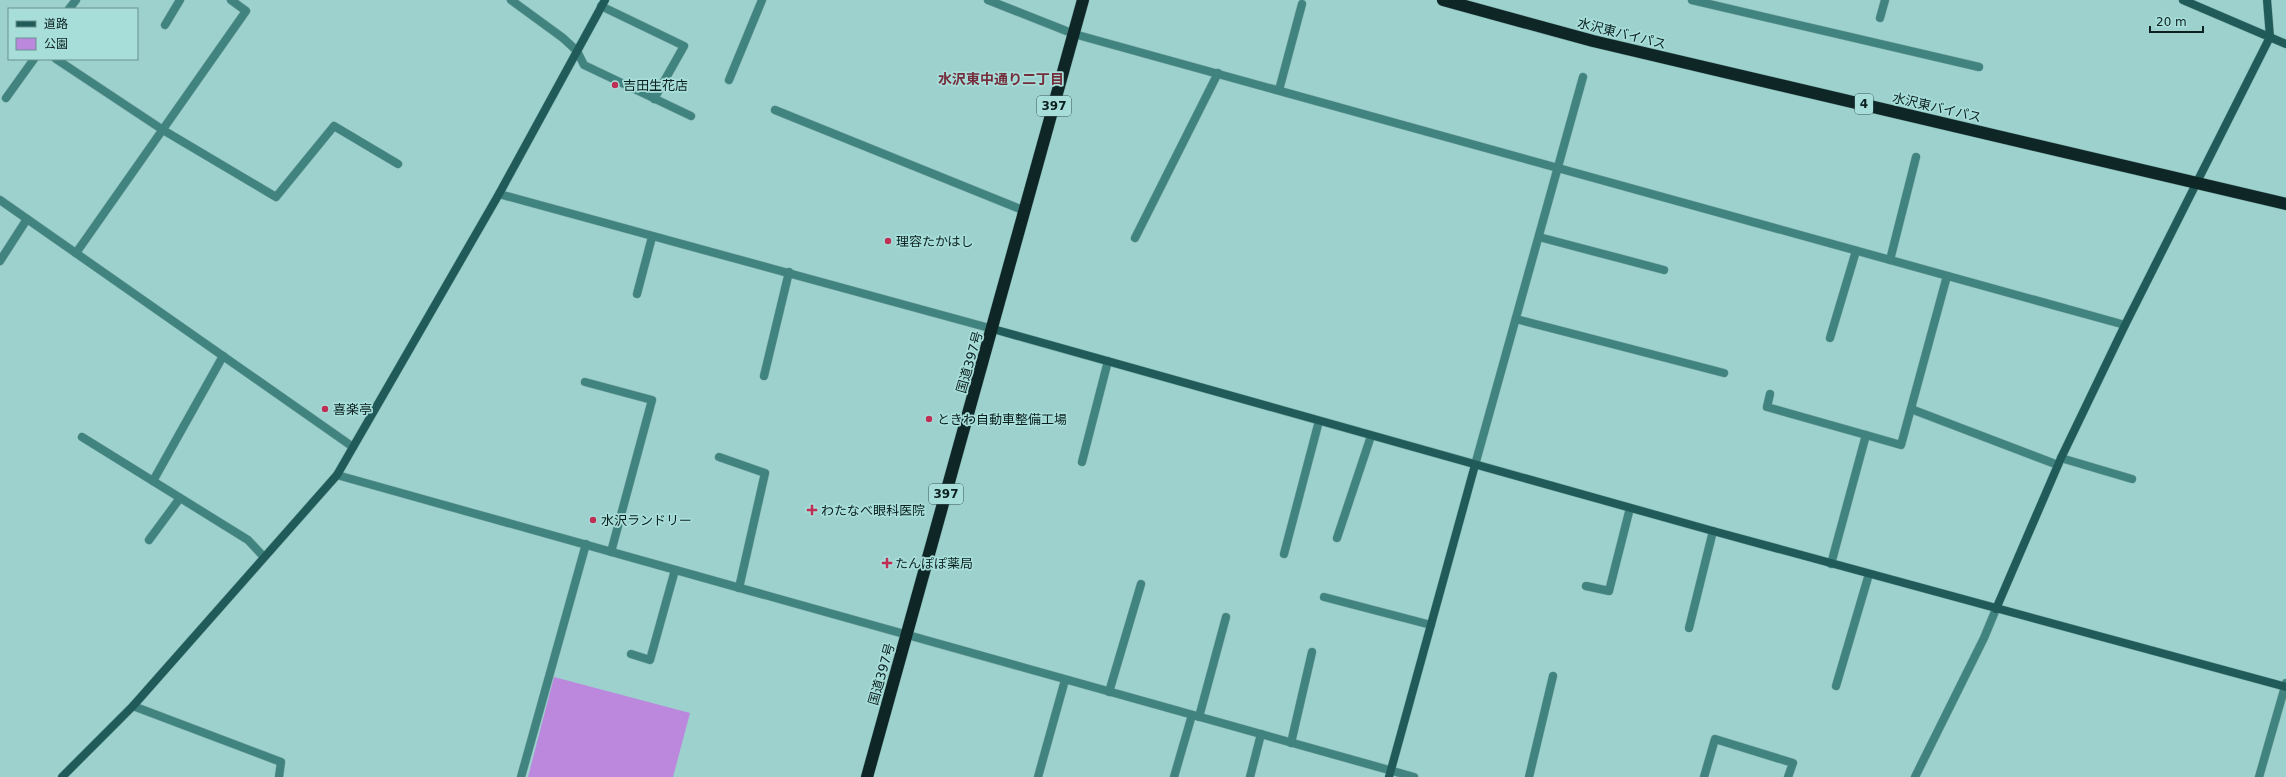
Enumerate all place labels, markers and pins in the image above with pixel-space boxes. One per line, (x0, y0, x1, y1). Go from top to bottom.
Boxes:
place label: 吉田生花店 (623, 78, 688, 93)
marker: 吉田生花店 (610, 80, 620, 90)
place label: 理容たかはし (896, 234, 973, 249)
marker: 理容たかはし (883, 236, 893, 246)
place label: 喜楽亭 (333, 402, 372, 417)
marker: 喜楽亭 (320, 404, 330, 414)
place label: ときわ自動車整備工場 (937, 412, 1067, 427)
marker: ときわ自動車整備工場 (924, 414, 934, 424)
place label: わたなべ眼科医院 (821, 503, 925, 518)
marker: わたなべ眼科医院 (806, 504, 818, 516)
place label: 水沢ランドリー (601, 513, 692, 528)
marker: 水沢ランドリー (588, 515, 598, 525)
place label: たんぽぽ薬局 (895, 556, 973, 571)
marker: たんぽぽ薬局 (882, 558, 892, 568)

